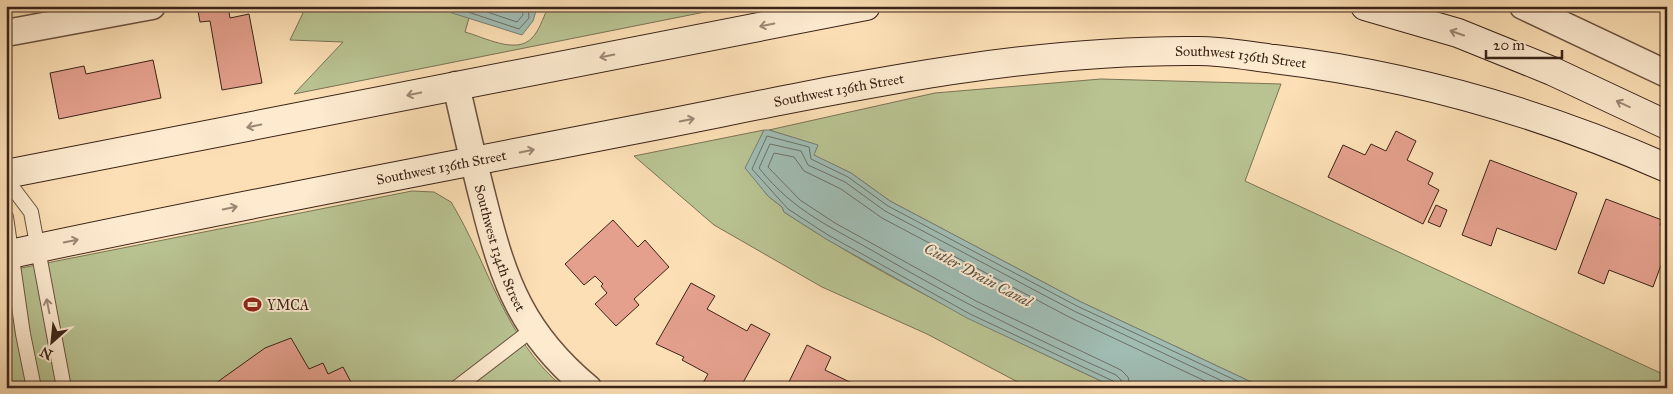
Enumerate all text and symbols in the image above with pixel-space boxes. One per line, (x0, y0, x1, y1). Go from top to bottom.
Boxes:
one-way arrow (759, 21, 775, 31)
one-way arrow (1450, 28, 1466, 37)
scale bar (1486, 28, 1562, 60)
text: 20 m (1493, 36, 1525, 54)
street label: Southwest 136th Street (1175, 42, 1308, 72)
one-way arrow (600, 52, 616, 61)
street label: Southwest 136th Street (772, 70, 905, 110)
one-way arrow (406, 90, 422, 99)
one-way arrow (1615, 99, 1630, 109)
one-way arrow (678, 115, 694, 124)
one-way arrow (247, 122, 263, 131)
street label: Southwest 136th Street (375, 146, 508, 188)
one-way arrow (519, 146, 535, 156)
street label: Southwest 134th Street (471, 183, 529, 314)
one-way arrow (222, 203, 238, 213)
one-way arrow (62, 236, 78, 245)
water label: Cutler Drain Canal (921, 239, 1037, 312)
sports icon: YMCA (243, 295, 263, 315)
place label: YMCA (267, 297, 310, 314)
one-way arrow (43, 298, 52, 314)
north arrow (28, 316, 78, 366)
text: N (37, 343, 55, 363)

